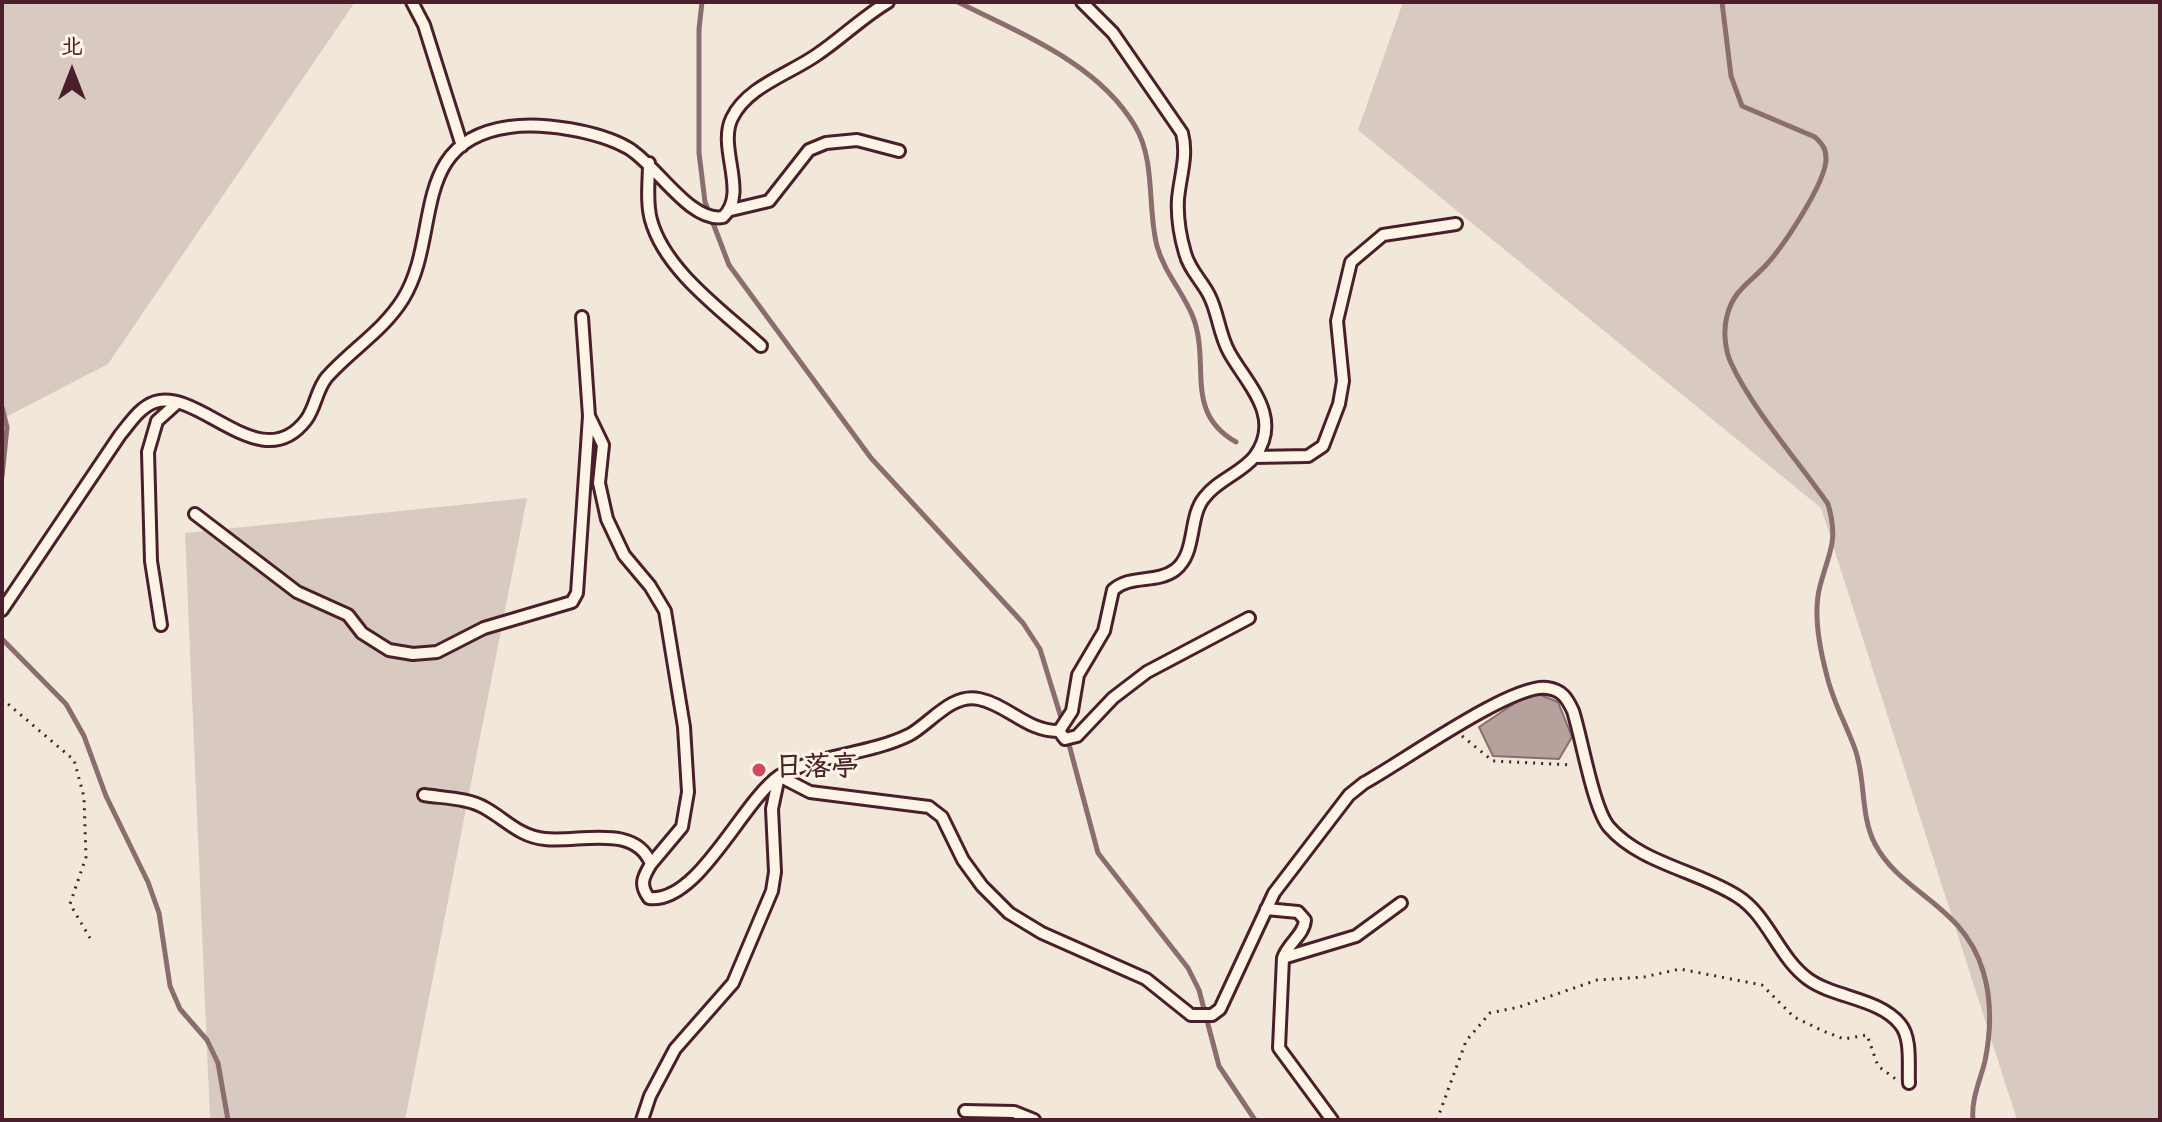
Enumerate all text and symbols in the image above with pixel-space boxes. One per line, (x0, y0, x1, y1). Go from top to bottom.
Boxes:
text: 北 (61, 30, 83, 65)
north arrow (32, 32, 112, 112)
place label: 日落亭 (775, 753, 859, 787)
marker: 日落亭 (750, 761, 768, 779)

